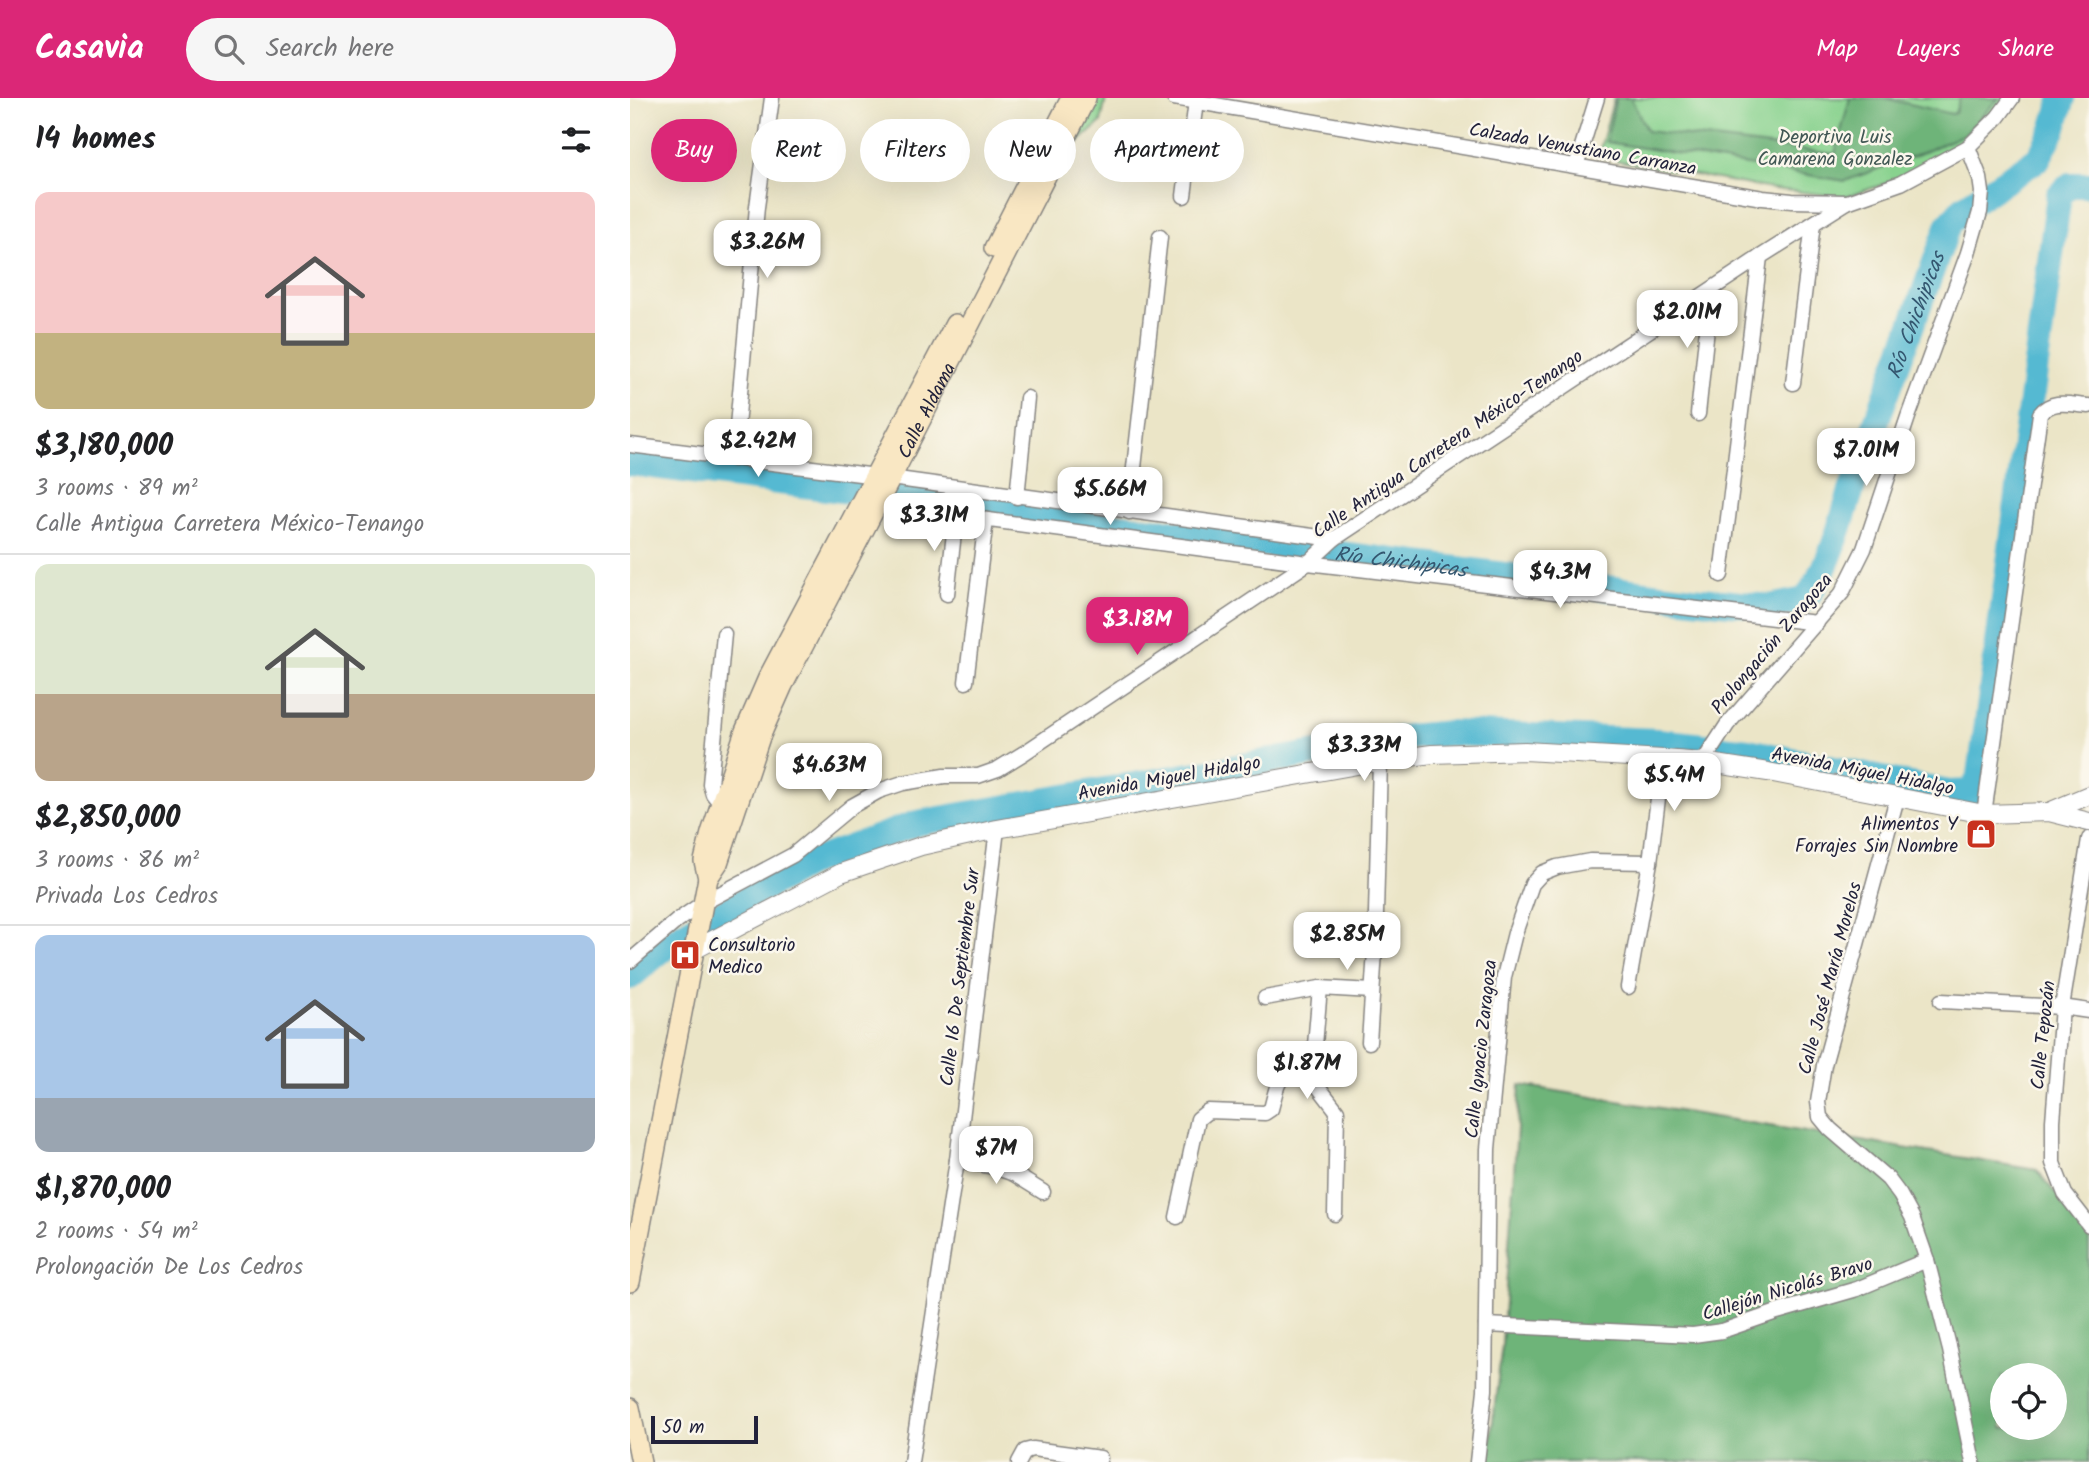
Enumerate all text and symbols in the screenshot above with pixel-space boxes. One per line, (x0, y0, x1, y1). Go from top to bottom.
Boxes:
search box (186, 18, 676, 81)
text: Casavia (35, 23, 144, 76)
text: Search here (266, 28, 394, 70)
icon: search (210, 30, 248, 68)
text: Map (1816, 30, 1858, 69)
text: Layers (1896, 30, 1960, 69)
text: Share (1998, 30, 2054, 69)
street label: Calzada Venustiano Carranza (1467, 115, 1699, 185)
text: 14 homes (35, 116, 156, 164)
chip: Buy (651, 119, 737, 182)
chip: Rent (751, 119, 846, 182)
chip: Filters (860, 119, 970, 182)
chip: New (984, 119, 1076, 182)
chip: Apartment (1090, 119, 1244, 182)
icon: filters (557, 121, 595, 159)
park label: Deportiva Luis Camarena Gonzalez (1757, 123, 1913, 175)
pin: $3.26M (710, 220, 824, 280)
text: $3.26M (730, 225, 804, 261)
icon: home (252, 238, 378, 364)
water label: Río Chichipicas (1879, 246, 1956, 384)
pin: $2.01M (1630, 290, 1744, 350)
text: $2.01M (1653, 295, 1721, 331)
street label: Calle Antigua Carretera México-Tenango (1307, 342, 1590, 547)
street label: Calle Aldama (890, 358, 965, 464)
pin: $2.42M (701, 420, 815, 479)
text: $3,180,000 (35, 423, 173, 471)
text: $2.42M (720, 424, 796, 460)
pin: $7.01M (1809, 428, 1923, 488)
text: $7.01M (1833, 433, 1899, 469)
pin: $5.66M (1053, 468, 1167, 527)
text: 3 rooms · 89 m² (35, 471, 198, 507)
text: $5.66M (1073, 472, 1147, 508)
pin: $3.31M (877, 494, 991, 553)
text: $3.31M (900, 498, 968, 534)
text: Calle Antigua Carretera México-Tenango (35, 507, 424, 543)
water label: Río Chichipicas (1333, 538, 1471, 588)
pin: $4.3M (1511, 550, 1609, 610)
text: $4.3M (1529, 555, 1591, 591)
street label: Prolongación Zaragoza (1704, 567, 1841, 722)
pin: $3.18M (1080, 598, 1194, 657)
text: $3.18M (1102, 602, 1172, 638)
icon: home (252, 610, 378, 736)
pin: $3.33M (1307, 724, 1421, 783)
text: $3.33M (1327, 728, 1401, 764)
street label: Avenida Miguel Hidalgo (1769, 740, 1956, 804)
pin: $4.63M (772, 744, 886, 803)
text: $4.63M (792, 748, 866, 784)
street label: Avenida Miguel Hidalgo (1076, 748, 1263, 810)
pin: $5.4M (1625, 754, 1723, 813)
text: $5.4M (1644, 758, 1704, 794)
text: $2,850,000 (35, 795, 180, 843)
place label: Alimentos Y Forrajes Sin Nombre (1795, 810, 1959, 862)
shop icon: Alimentos Y Forrajes Sin Nombre (1964, 817, 1998, 851)
text: 3 rooms · 86 m² (35, 843, 199, 879)
street label: Calle 16 De Septiembre Sur (933, 865, 989, 1088)
text: Privada Los Cedros (35, 879, 218, 915)
street label: Calle José María Morelos (1791, 879, 1871, 1078)
pin: $2.85M (1290, 912, 1404, 972)
text: $2.85M (1309, 917, 1385, 953)
place label: Consultorio Medico (708, 931, 795, 983)
hospital icon: Consultorio Medico (668, 938, 702, 972)
street label: Calle Ignacio Zaragoza (1458, 958, 1506, 1140)
street label: Calle Tepozán (2023, 979, 2065, 1091)
icon: home (252, 981, 378, 1107)
pin: $1.87M (1250, 1042, 1364, 1101)
text: $1.87M (1273, 1046, 1341, 1082)
pin: $7M (962, 1126, 1030, 1186)
text: $7M (975, 1131, 1017, 1167)
text: $1,870,000 (35, 1166, 171, 1214)
text: 2 rooms · 54 m² (35, 1214, 198, 1250)
text: Prolongación De Los Cedros (35, 1250, 303, 1286)
street label: Callejón Nicolás Bravo (1699, 1250, 1877, 1330)
map controls (1990, 1363, 2067, 1440)
button: locate (1990, 1363, 2067, 1440)
scale bar (651, 1413, 758, 1445)
text: 50 m (662, 1413, 704, 1443)

